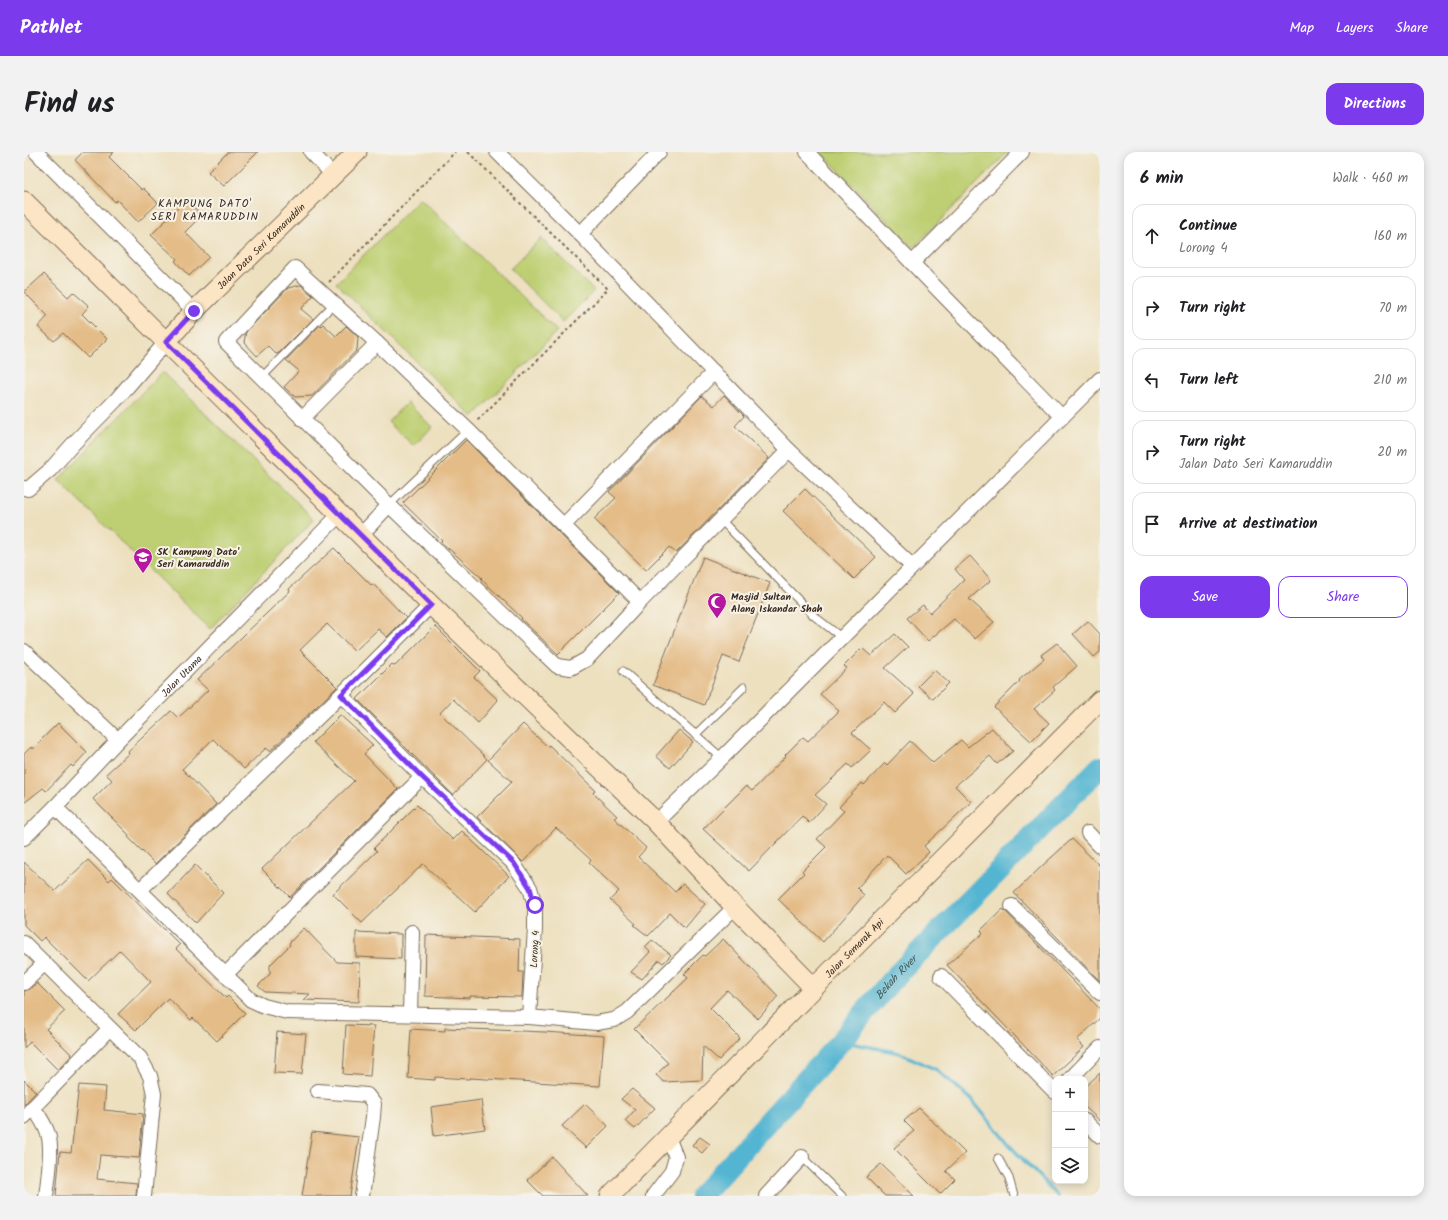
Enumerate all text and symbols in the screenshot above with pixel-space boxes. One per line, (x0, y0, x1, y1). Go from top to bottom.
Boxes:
text: Pathlet (20, 13, 82, 43)
text: Map (1290, 17, 1314, 39)
text: Layers (1336, 17, 1374, 39)
text: Share (1396, 17, 1428, 39)
text: Find us (24, 82, 115, 127)
button: Directions (1326, 83, 1424, 125)
text: 6 min (1140, 165, 1184, 192)
text: Walk · 460 m (1332, 168, 1408, 189)
district label: KAMPUNG DATO' SERI KAMARUDDIN (151, 195, 259, 226)
street label: Jalan Dato Seri Kamaruddin (214, 200, 309, 294)
text: Continue (1179, 214, 1237, 238)
icon: ahead (1141, 225, 1163, 247)
text: 160 m (1374, 226, 1407, 247)
text: Lorong 4 (1179, 238, 1228, 259)
text: Turn right (1179, 296, 1246, 320)
icon: right (1141, 297, 1163, 319)
text: 70 m (1379, 298, 1407, 319)
route end (185, 302, 203, 320)
text: Turn left (1179, 368, 1239, 392)
icon: left (1141, 369, 1163, 391)
text: 210 m (1373, 370, 1407, 391)
text: Turn right (1179, 430, 1246, 454)
icon: right (1141, 441, 1163, 463)
text: 20 m (1377, 442, 1407, 463)
text: Jalan Dato Seri Kamaruddin (1179, 454, 1332, 475)
text: Arrive at destination (1179, 512, 1318, 536)
icon: arrive (1141, 513, 1163, 535)
place label: SK Kampung Dato' Seri Kamaruddin (157, 544, 240, 572)
school or university icon: SK Kampung Dato' Seri Kamaruddin (132, 546, 154, 574)
button: Save (1140, 576, 1270, 618)
button: Share (1278, 576, 1408, 618)
place label: Masjid Sultan Alang Iskandar Shah (731, 589, 823, 617)
mosque icon: Masjid Sultan Alang Iskandar Shah (706, 591, 728, 619)
street label: Jalan Utama (158, 652, 206, 701)
route start (526, 896, 544, 914)
street label: Jalan Semarak Api (821, 915, 888, 982)
street label: Lorong 4 (526, 929, 544, 968)
water label: Bekah River (871, 950, 923, 1004)
map controls (1052, 1076, 1088, 1184)
button: + (1052, 1076, 1088, 1112)
button: − (1052, 1112, 1088, 1148)
button: layers (1052, 1148, 1088, 1184)

